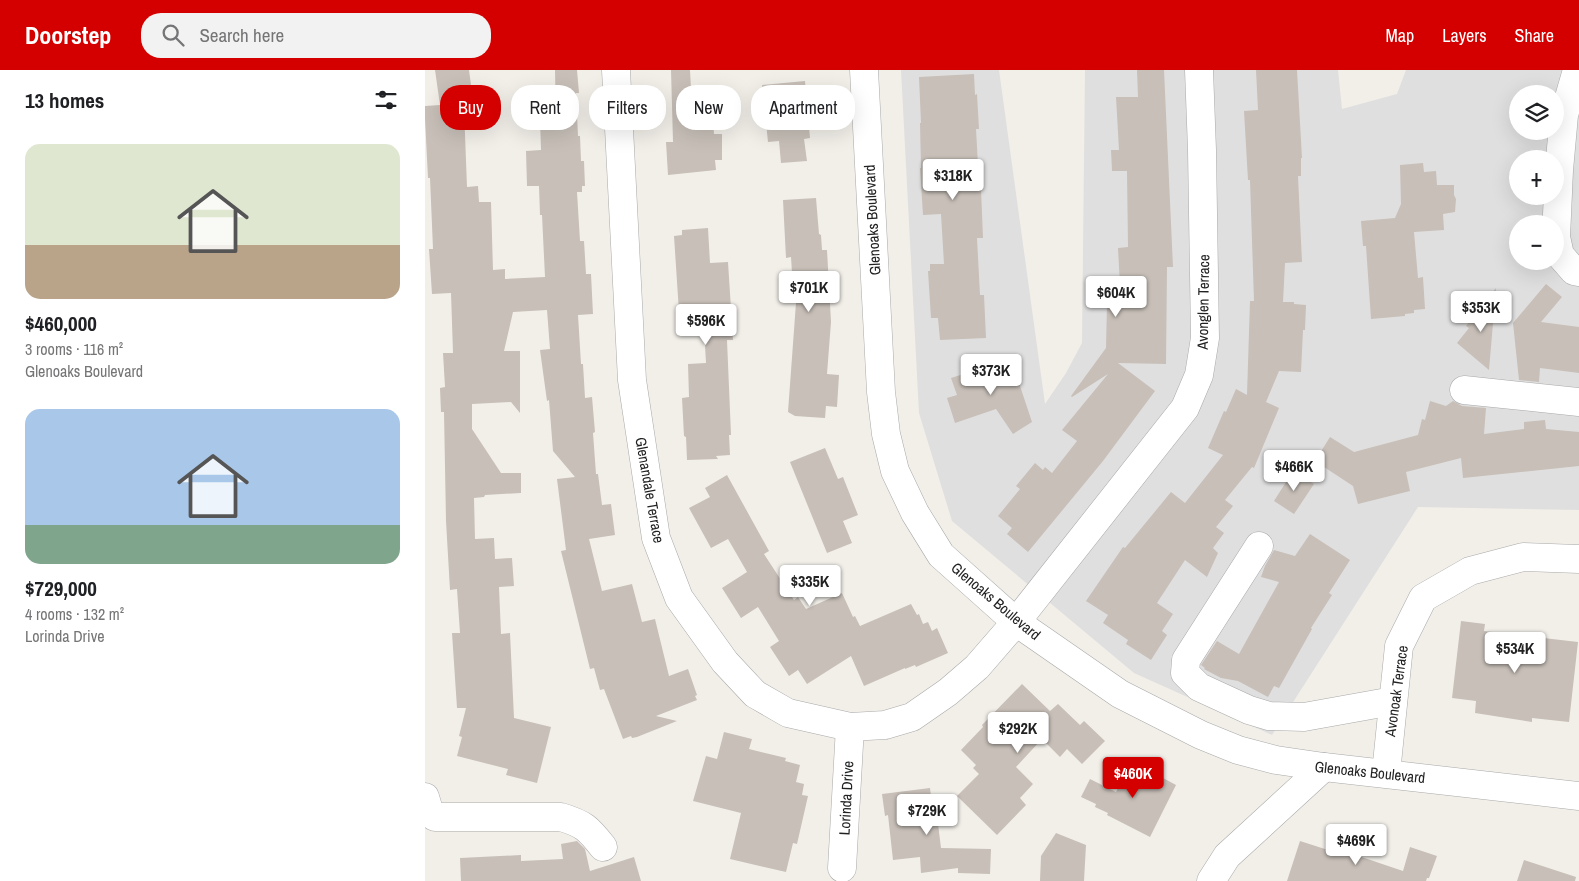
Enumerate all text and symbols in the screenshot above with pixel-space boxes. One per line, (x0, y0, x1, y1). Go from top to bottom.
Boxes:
search box (141, 13, 491, 58)
text: Doorstep (25, 19, 111, 51)
icon: search (159, 21, 187, 49)
text: Search here (199, 22, 284, 48)
text: Map (1386, 23, 1414, 48)
text: Layers (1442, 23, 1487, 48)
text: Share (1515, 23, 1554, 48)
chip: Buy (440, 85, 501, 130)
chip: Rent (511, 85, 579, 130)
chip: Filters (589, 85, 666, 130)
chip: New (676, 85, 741, 130)
chip: Apartment (751, 85, 855, 130)
map controls (1509, 85, 1564, 270)
button: layers (1509, 85, 1564, 140)
text: 13 homes (25, 86, 104, 115)
icon: filters (372, 86, 400, 114)
button: + (1509, 150, 1564, 205)
pin: $318K (918, 158, 988, 201)
street label: Glenoaks Boulevard (859, 164, 885, 276)
text: $318K (934, 164, 972, 186)
icon: home (168, 176, 258, 266)
button: − (1509, 215, 1564, 270)
street label: Avonglen Terrace (1192, 254, 1214, 351)
pin: $701K (774, 270, 844, 313)
text: $701K (790, 276, 828, 298)
pin: $604K (1081, 276, 1151, 318)
text: $604K (1097, 281, 1135, 303)
pin: $353K (1446, 290, 1516, 333)
text: $353K (1462, 296, 1500, 318)
pin: $596K (671, 304, 741, 346)
text: $460,000 (25, 309, 97, 338)
text: $596K (687, 309, 725, 331)
text: 3 rooms · 116 m² (25, 338, 123, 360)
pin: $373K (956, 354, 1026, 396)
text: $373K (972, 359, 1010, 381)
text: Glenoaks Boulevard (25, 360, 143, 382)
street label: Glenandale Terrace (630, 435, 670, 545)
icon: home (168, 441, 258, 531)
pin: $466K (1259, 450, 1329, 492)
text: $466K (1275, 455, 1313, 477)
street label: Glenoaks Boulevard (947, 557, 1045, 645)
pin: $335K (775, 564, 845, 607)
text: $335K (791, 570, 829, 592)
text: $729,000 (25, 574, 97, 603)
text: 4 rooms · 132 m² (25, 603, 124, 625)
text: Lorinda Drive (25, 625, 105, 647)
pin: $534K (1480, 632, 1550, 674)
text: $534K (1496, 637, 1534, 659)
street label: Avonoak Terrace (1379, 644, 1413, 739)
pin: $292K (983, 712, 1053, 754)
text: $292K (999, 717, 1037, 739)
pin: $460K (1098, 756, 1168, 799)
street label: Glenoaks Boulevard (1314, 756, 1426, 788)
street label: Lorinda Drive (834, 760, 858, 836)
text: $460K (1114, 762, 1152, 784)
pin: $729K (892, 794, 962, 836)
text: $729K (908, 799, 946, 821)
pin: $469K (1321, 824, 1391, 866)
text: $469K (1337, 829, 1375, 851)

